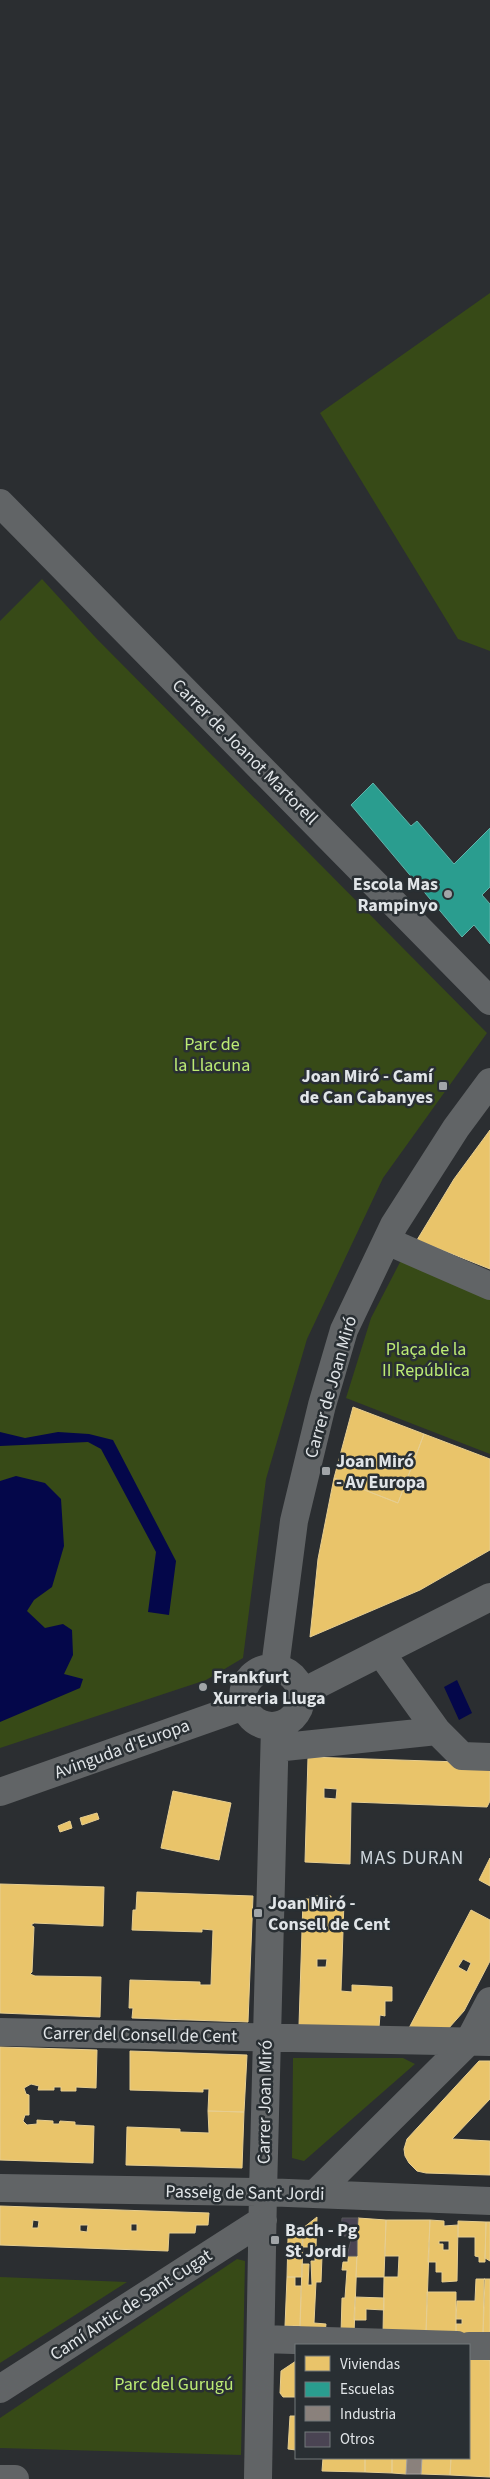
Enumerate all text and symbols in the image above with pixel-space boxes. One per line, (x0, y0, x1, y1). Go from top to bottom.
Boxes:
street label: Carrer de Joanot Martorell (166, 673, 324, 831)
place label: Escola Mas Rampinyo (353, 872, 438, 918)
marker: Escola Mas Rampinyo (442, 888, 454, 900)
park label: Parc de la Llacuna (174, 1032, 250, 1078)
place label: Joan Miró - Camí de Can Cabanyes (300, 1064, 434, 1110)
marker: Joan Miró - Camí de Can Cabanyes (437, 1080, 449, 1092)
street label: Carrer de Joan Miró (299, 1313, 363, 1461)
park label: Plaça de la II República (382, 1337, 470, 1383)
place label: Joan Miró - Av Europa (336, 1449, 425, 1495)
marker: Joan Miró - Av Europa (320, 1465, 332, 1477)
place label: Frankfurt Xurreria Lluga (213, 1665, 325, 1711)
marker: Frankfurt Xurreria Lluga (197, 1681, 209, 1693)
street label: Avinguda d'Europa (51, 1713, 193, 1785)
district label: MAS DURAN (360, 1845, 464, 1872)
place label: Joan Miró - Consell de Cent (268, 1891, 390, 1937)
marker: Joan Miró - Consell de Cent (252, 1907, 264, 1919)
street label: Carrer del Consell de Cent (43, 2021, 237, 2049)
street label: Carrer Joan Miró (251, 2040, 279, 2164)
street label: Passeig de Sant Jordi (165, 2179, 325, 2207)
place label: Bach - Pg St Jordi (285, 2218, 358, 2264)
marker: Bach - Pg St Jordi (269, 2234, 281, 2246)
street label: Camí Antic de Sant Cugat (45, 2243, 217, 2367)
legend (295, 2344, 470, 2459)
text: Viviendas (340, 2354, 400, 2375)
park label: Parc del Gurugú (114, 2372, 234, 2397)
text: Escuelas (340, 2379, 394, 2400)
text: Industria (340, 2404, 396, 2425)
text: Otros (340, 2429, 374, 2450)

